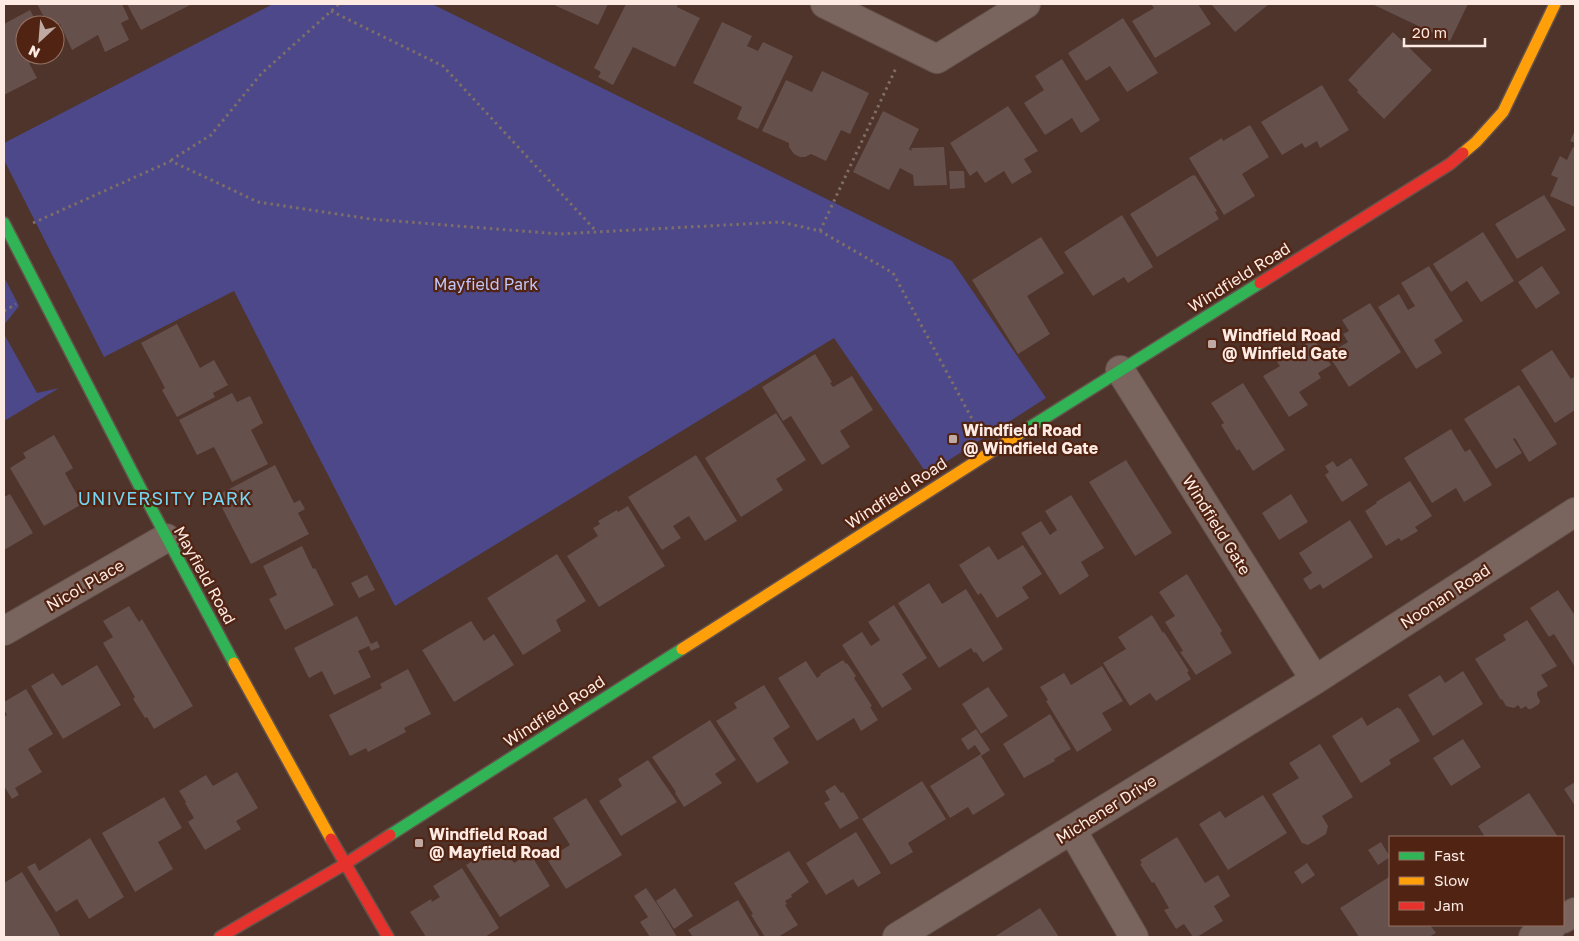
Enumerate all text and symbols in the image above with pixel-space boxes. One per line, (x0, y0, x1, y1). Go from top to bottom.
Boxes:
north arrow (15, 15, 65, 65)
scale bar (1404, 15, 1485, 47)
text: 20 m (1412, 23, 1447, 41)
text: N (26, 42, 43, 62)
street label: Windfield Road (1184, 238, 1294, 316)
park label: Mayfield Park (434, 274, 538, 294)
place label: Windfield Road @ Winfield Gate (1222, 325, 1347, 363)
marker: Windfield Road @ Winfield Gate (1206, 338, 1218, 350)
place label: Windfield Road @ Windfield Gate (963, 420, 1098, 458)
marker: Windfield Road @ Windfield Gate (947, 433, 959, 445)
street label: Windfield Road (842, 453, 950, 533)
street label: Windfield Gate (1178, 472, 1256, 578)
district label: UNIVERSITY PARK (78, 487, 252, 509)
street label: Mayfield Road (170, 522, 240, 628)
street label: Nicol Place (43, 555, 127, 615)
street label: Noonan Road (1396, 559, 1494, 633)
street label: Windfield Road (500, 671, 608, 751)
street label: Michener Drive (1052, 770, 1160, 848)
place label: Windfield Road @ Mayfield Road (429, 824, 560, 862)
legend (1389, 836, 1564, 926)
marker: Windfield Road @ Mayfield Road (413, 837, 425, 849)
text: Fast (1434, 846, 1465, 864)
text: Slow (1434, 871, 1469, 889)
text: Jam (1434, 896, 1464, 914)

